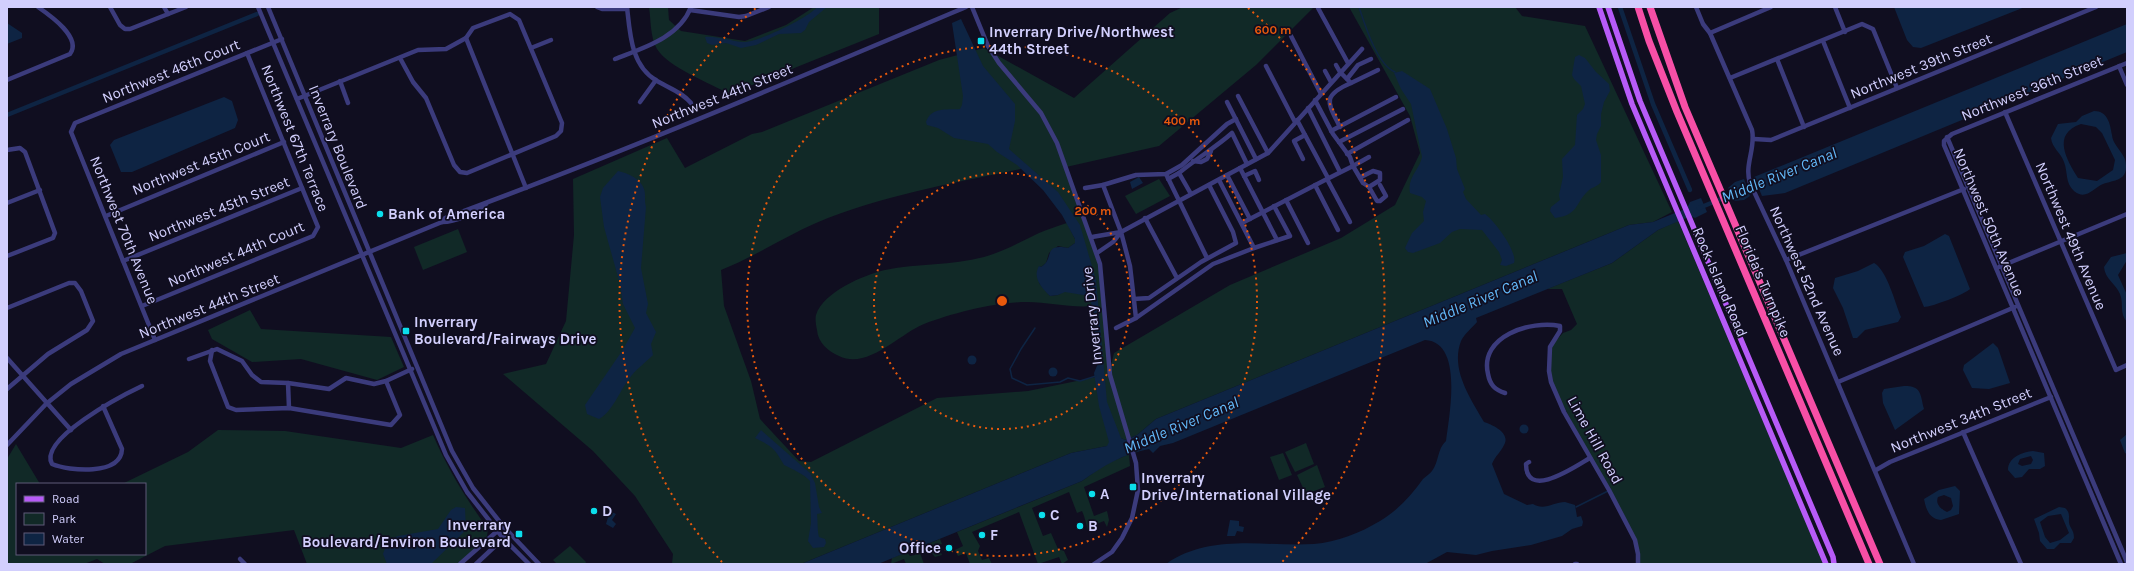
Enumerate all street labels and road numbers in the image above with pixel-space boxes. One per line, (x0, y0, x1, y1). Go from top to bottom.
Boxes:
street label: Northwest 39th Street (1848, 29, 1995, 103)
street label: Northwest 46th Court (99, 35, 243, 107)
street label: Northwest 36th Street (1959, 51, 2106, 125)
street label: Northwest 44th Street (649, 59, 795, 133)
street label: Northwest 67th Terrace (257, 62, 333, 214)
street label: Inverrary Boulevard (305, 82, 371, 212)
street label: Northwest 45th Court (130, 127, 273, 199)
street label: Northwest 50th Avenue (1950, 145, 2028, 299)
street label: Northwest 70th Avenue (86, 153, 162, 307)
street label: Northwest 49th Avenue (2032, 159, 2110, 313)
street label: Northwest 45th Street (146, 172, 292, 246)
street label: Northwest 52nd Avenue (1766, 203, 1848, 359)
street label: Northwest 44th Court (165, 217, 307, 291)
street label: Florida's Turnpike (1731, 222, 1795, 340)
street label: Rock Island Road (1689, 224, 1751, 340)
street label: Inverrary Drive (1078, 266, 1106, 366)
street label: Northwest 44th Street (136, 269, 282, 343)
street label: Northwest 34th Street (1888, 383, 2035, 457)
street label: Lime Hill Road (1563, 393, 1627, 487)

